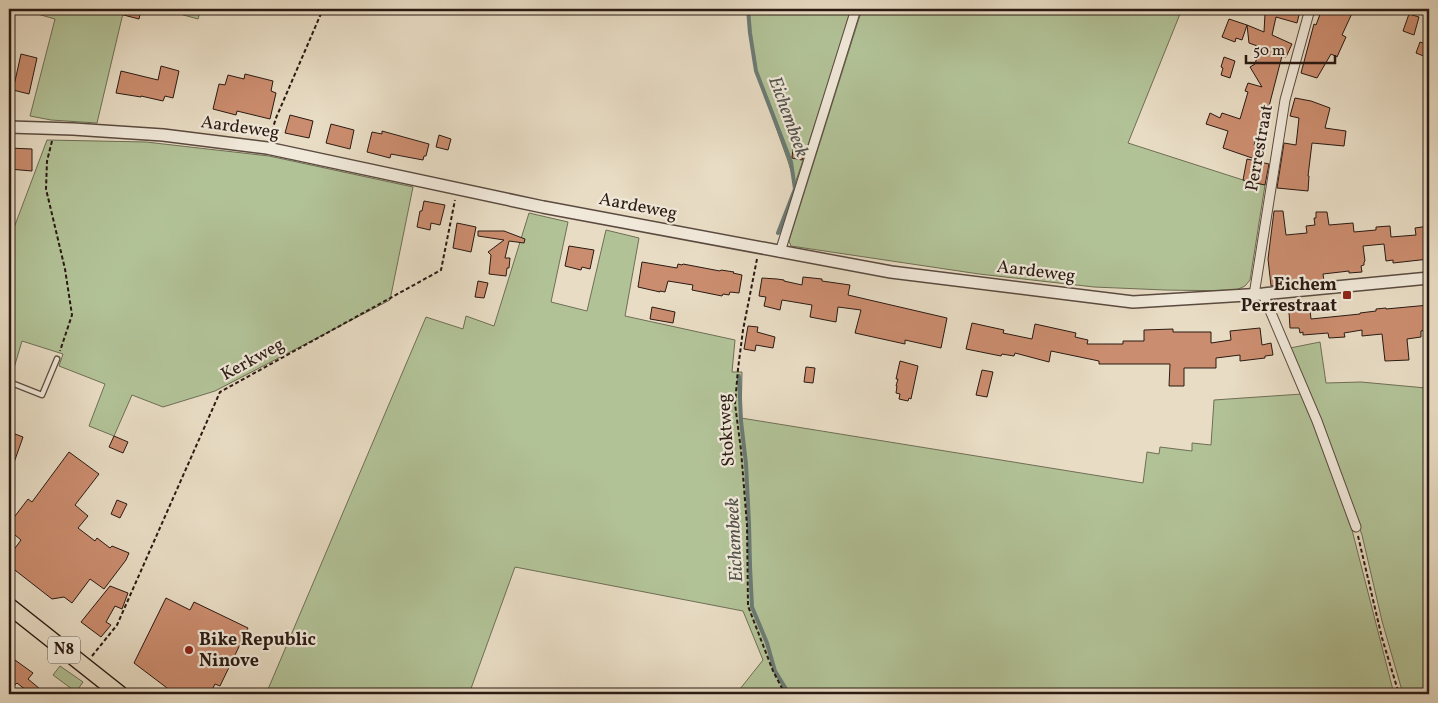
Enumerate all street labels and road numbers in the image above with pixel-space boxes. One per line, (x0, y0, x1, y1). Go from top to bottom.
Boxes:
street label: Perrestraat (1240, 103, 1280, 193)
street label: Aardeweg (199, 110, 281, 146)
street label: Aardeweg (597, 187, 679, 227)
street label: Aardeweg (995, 255, 1077, 289)
street label: Kerkweg (217, 332, 289, 388)
street label: Stoktweg (712, 393, 742, 467)
road number: N8 (48, 636, 80, 664)

